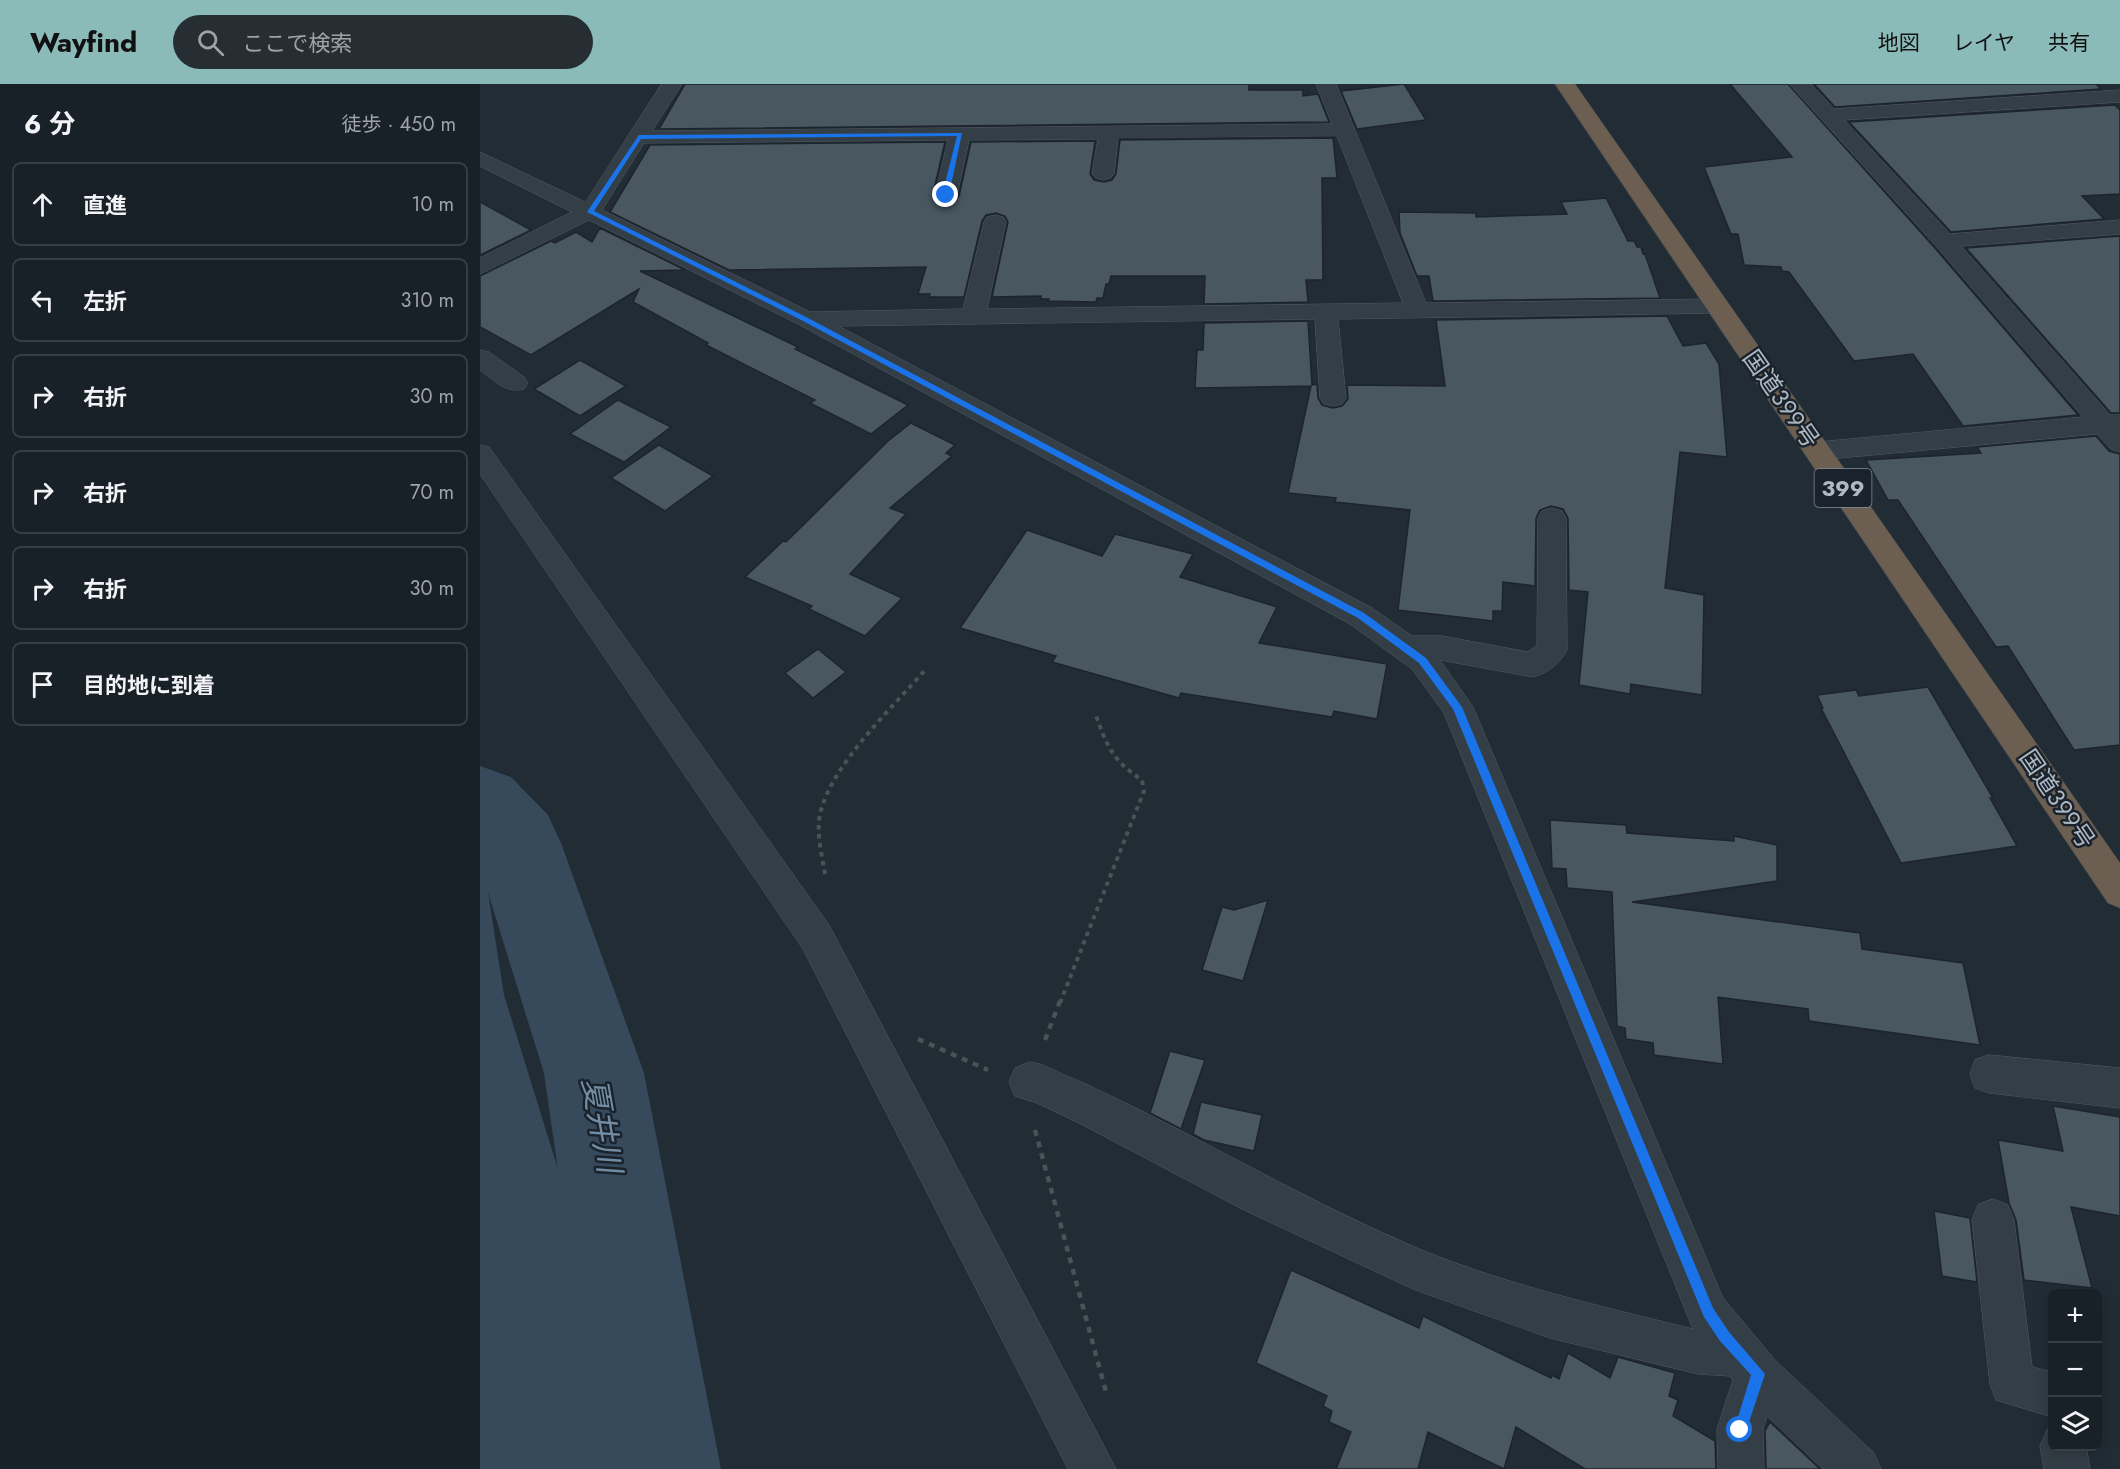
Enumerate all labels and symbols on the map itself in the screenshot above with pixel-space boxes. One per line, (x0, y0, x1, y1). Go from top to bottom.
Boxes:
route end (932, 181, 958, 207)
street label: 国道399号 (1735, 342, 1828, 455)
road number: 399 (1814, 469, 1872, 507)
street label: 国道399号 (2011, 742, 2103, 855)
water label: 夏井川 (571, 1074, 634, 1179)
route start (1726, 1416, 1752, 1442)

